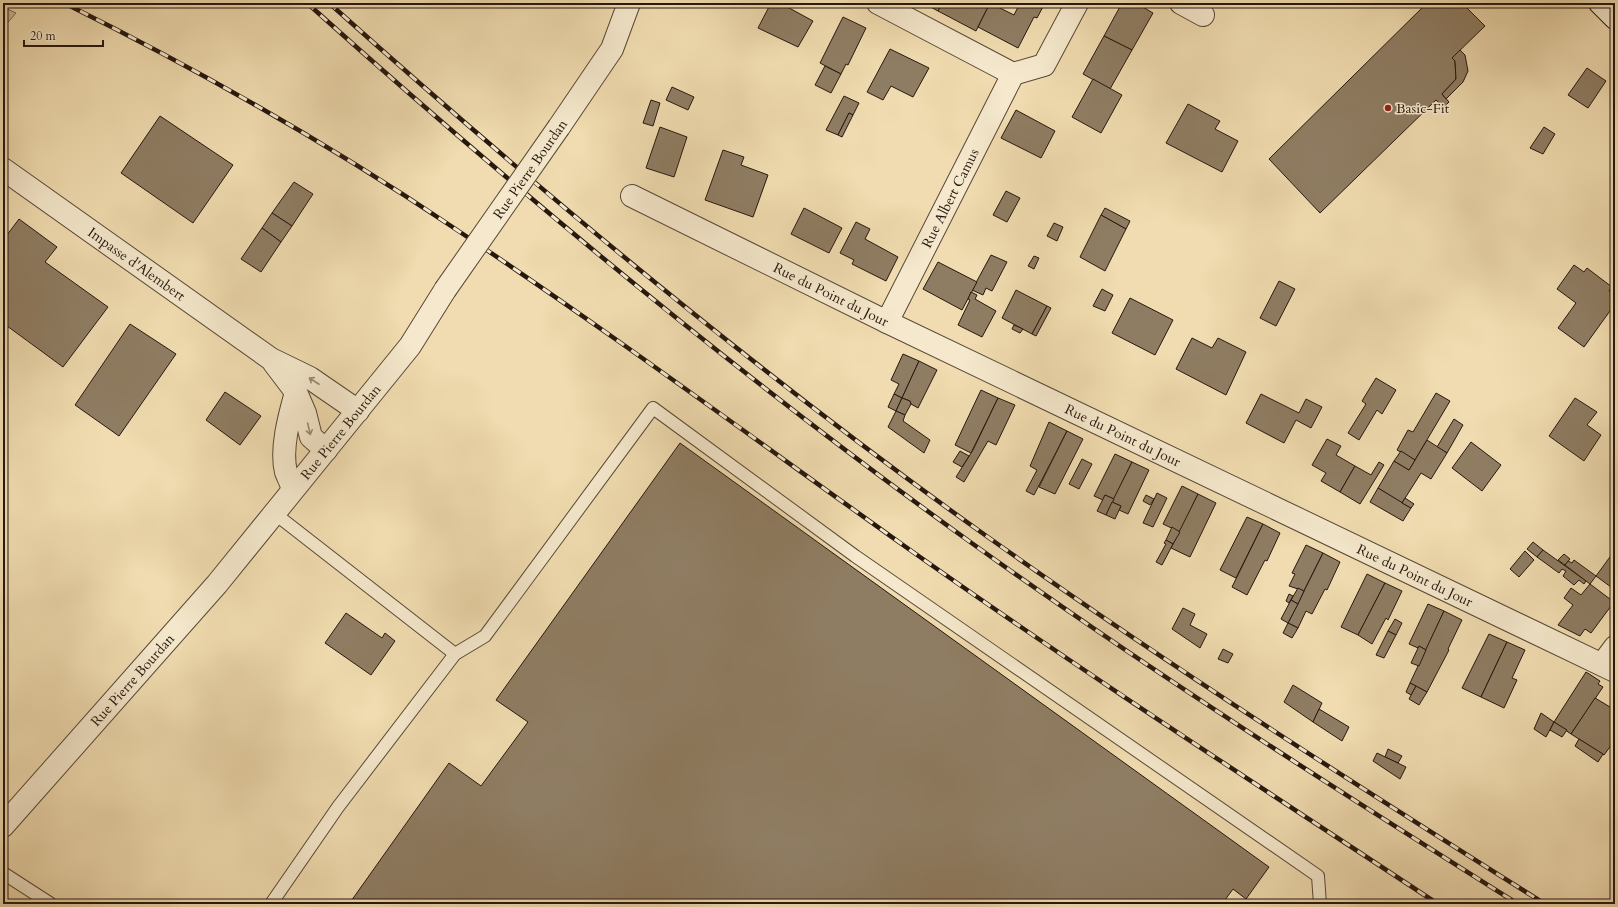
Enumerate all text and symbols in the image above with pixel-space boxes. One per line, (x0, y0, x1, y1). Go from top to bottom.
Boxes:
scale bar (24, 22, 103, 48)
text: 20 m (30, 28, 57, 44)
place label: Basic-Fit (1396, 99, 1450, 118)
marker: Basic-Fit (1383, 103, 1393, 113)
street label: Rue Pierre Bourdan (489, 116, 572, 223)
street label: Rue Albert Camus (917, 145, 984, 251)
street label: Impasse d'Alembert (84, 223, 190, 306)
street label: Rue du Point du Jour (770, 258, 892, 332)
one-way arrow (309, 377, 320, 385)
street label: Rue Pierre Bourdan (296, 380, 385, 484)
street label: Rue du Point du Jour (1062, 400, 1185, 472)
one-way arrow (306, 422, 314, 435)
street label: Rue du Point du Jour (1354, 540, 1477, 612)
street label: Rue Pierre Bourdan (86, 630, 179, 731)

